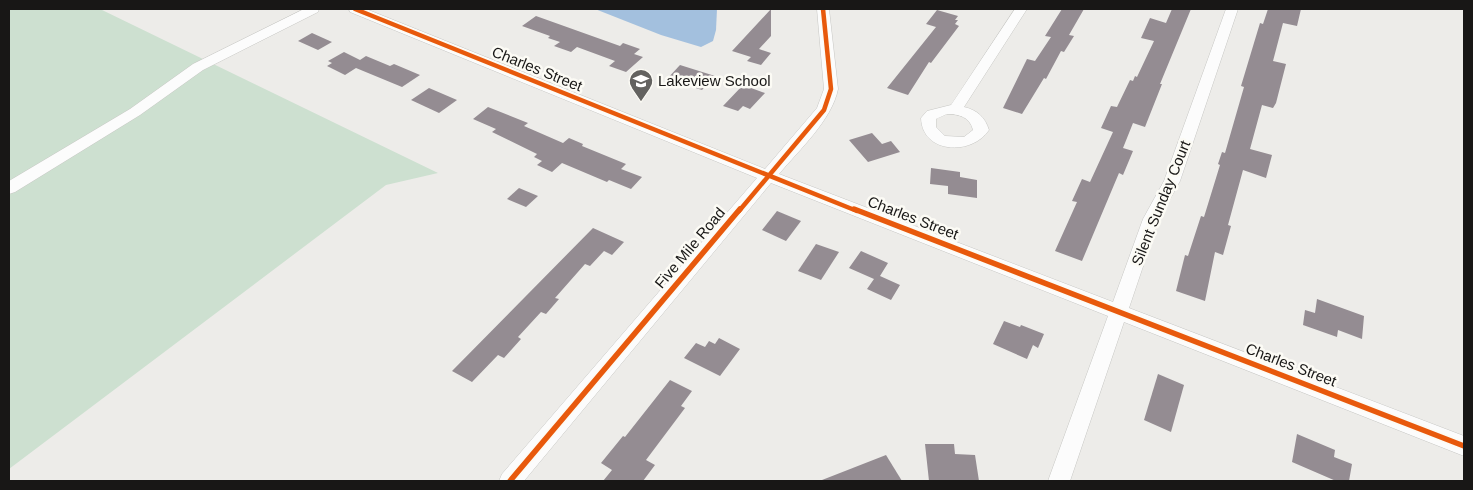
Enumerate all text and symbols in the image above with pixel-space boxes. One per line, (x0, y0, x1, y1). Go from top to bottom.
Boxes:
street label: Charles Street (490, 43, 586, 95)
school or university icon: Lakeview School (628, 68, 654, 102)
place label: Lakeview School (658, 72, 771, 89)
street label: Silent Sunday Court (1128, 137, 1194, 268)
street label: Charles Street (865, 192, 962, 243)
street label: Five Mile Road (651, 204, 728, 291)
street label: Charles Street (1243, 339, 1340, 390)

